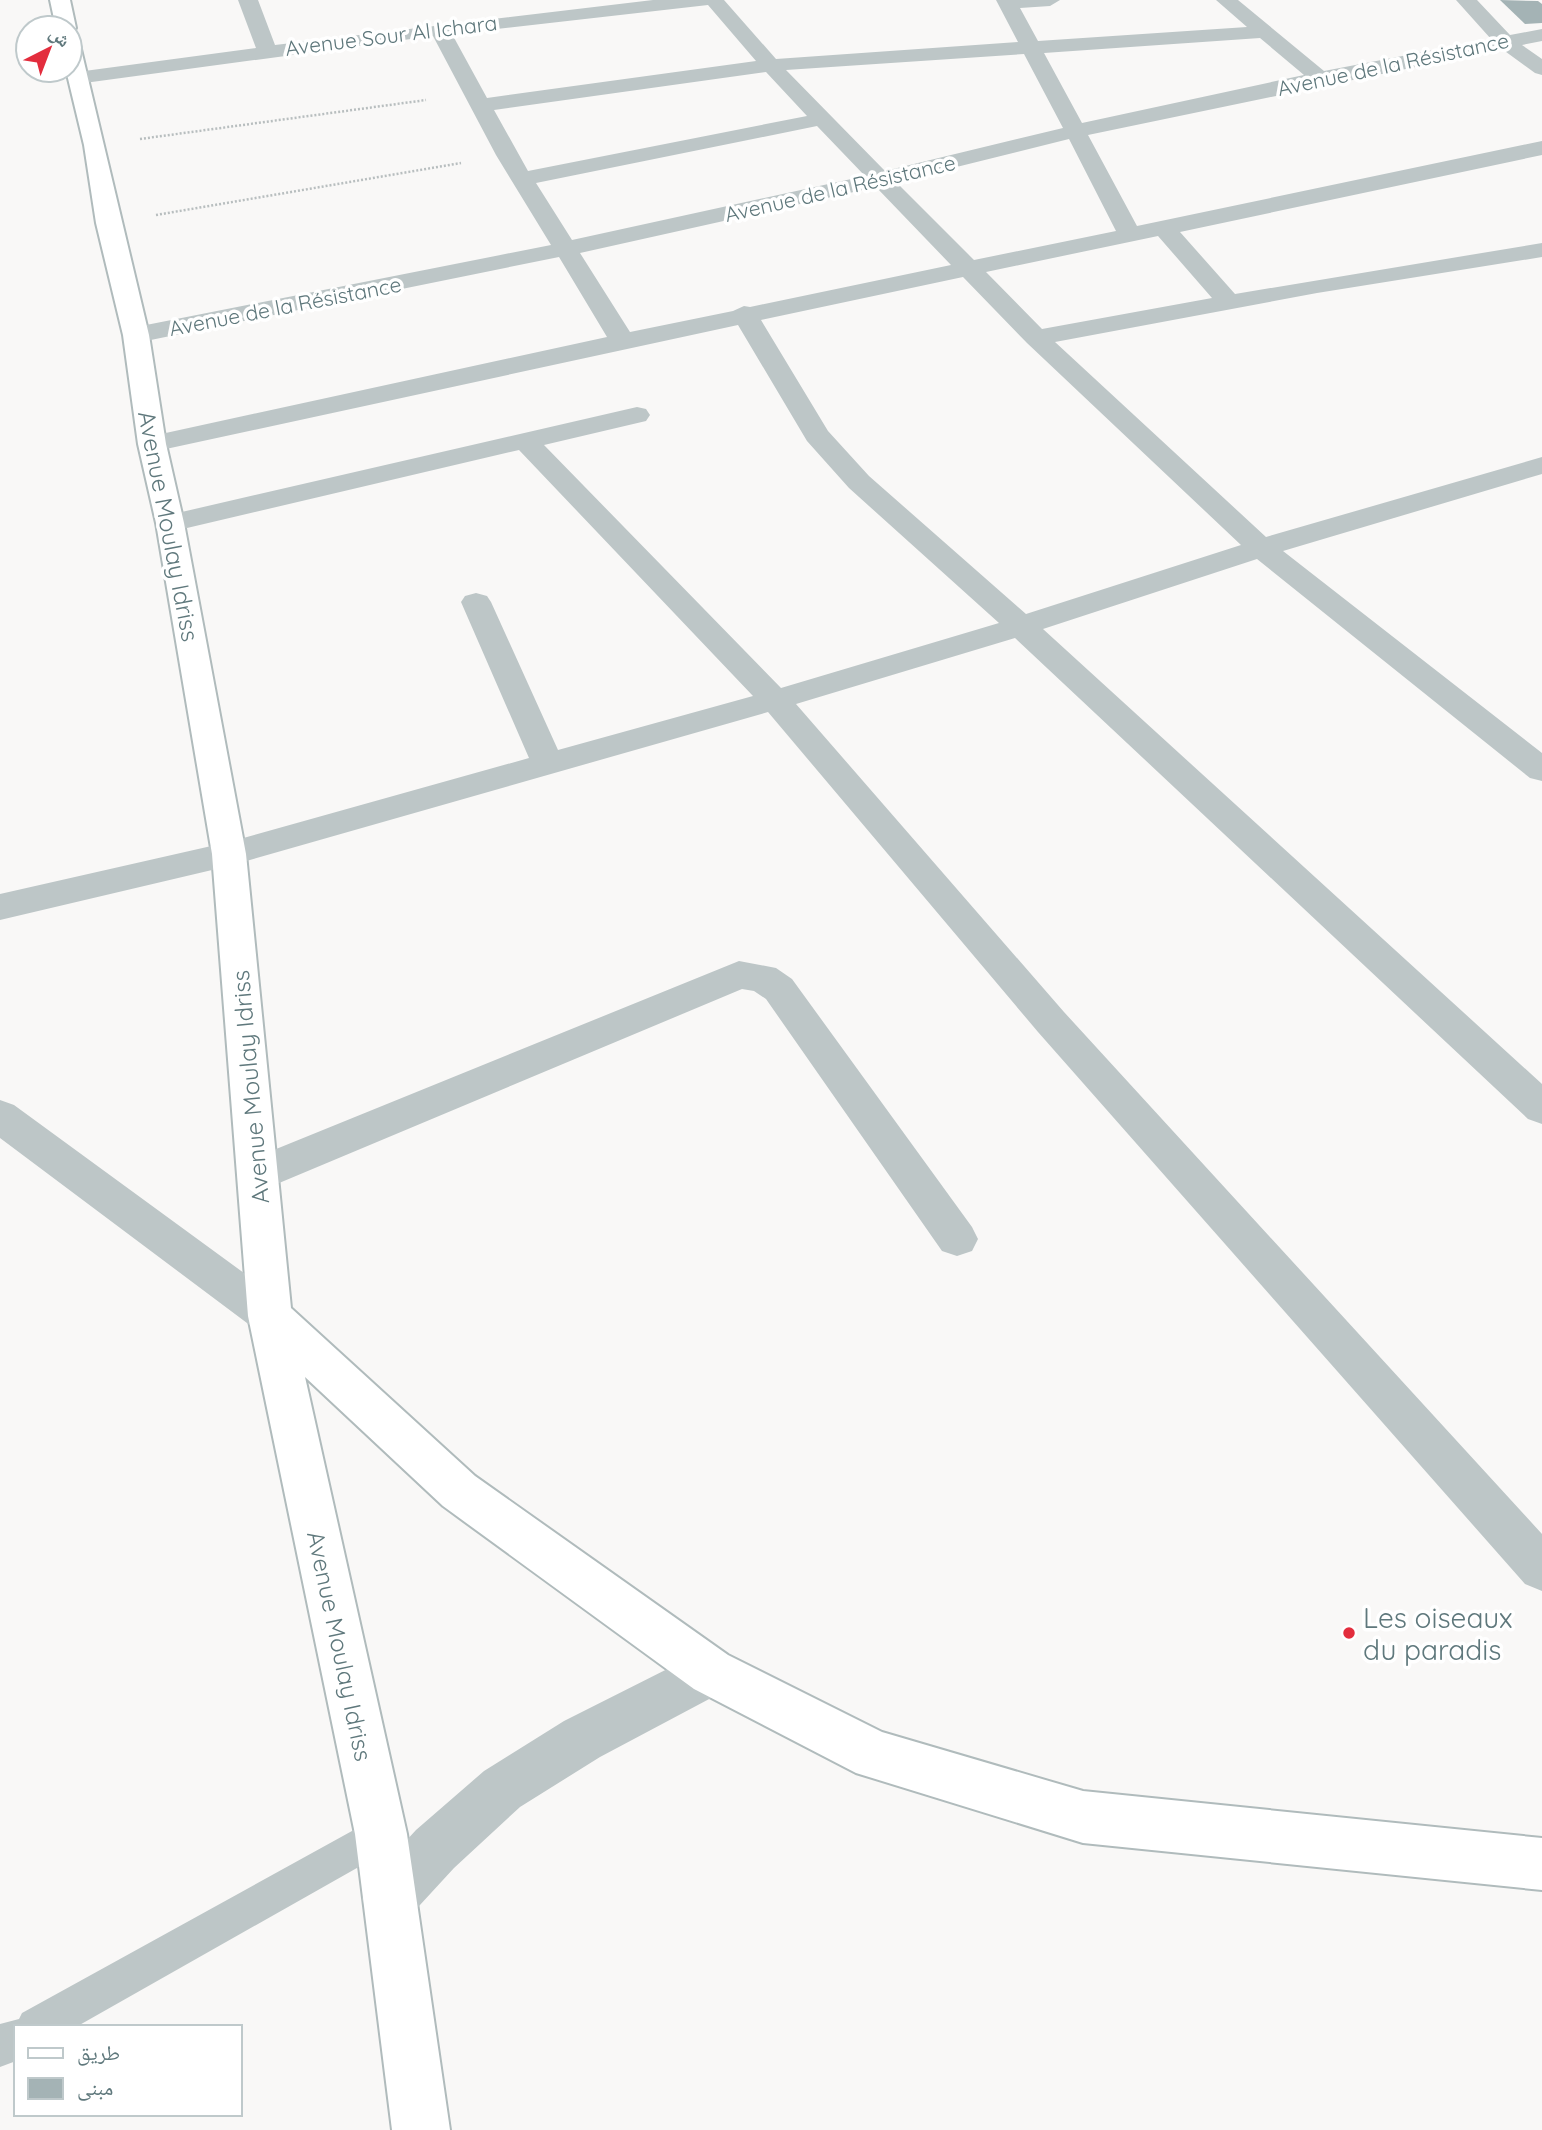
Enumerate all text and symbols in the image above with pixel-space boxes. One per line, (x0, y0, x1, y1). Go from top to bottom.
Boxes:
street label: Avenue Sour Al Ichara (284, 9, 498, 61)
north arrow (14, 14, 84, 84)
text: ش (45, 21, 76, 52)
street label: Avenue de la Résistance (1275, 27, 1511, 101)
street label: Avenue de la Résistance (722, 149, 958, 227)
street label: Avenue de la Résistance (167, 271, 403, 341)
street label: Avenue Moulay Idriss (132, 408, 206, 644)
street label: Avenue Moulay Idriss (225, 969, 275, 1205)
street label: Avenue Moulay Idriss (301, 1528, 379, 1764)
place label: Les oiseaux du paradis (1363, 1600, 1513, 1667)
marker: Les oiseaux du paradis (1341, 1625, 1357, 1641)
legend (14, 2025, 242, 2116)
text: طريق (77, 2039, 120, 2066)
text: مبنى (77, 2074, 113, 2101)

